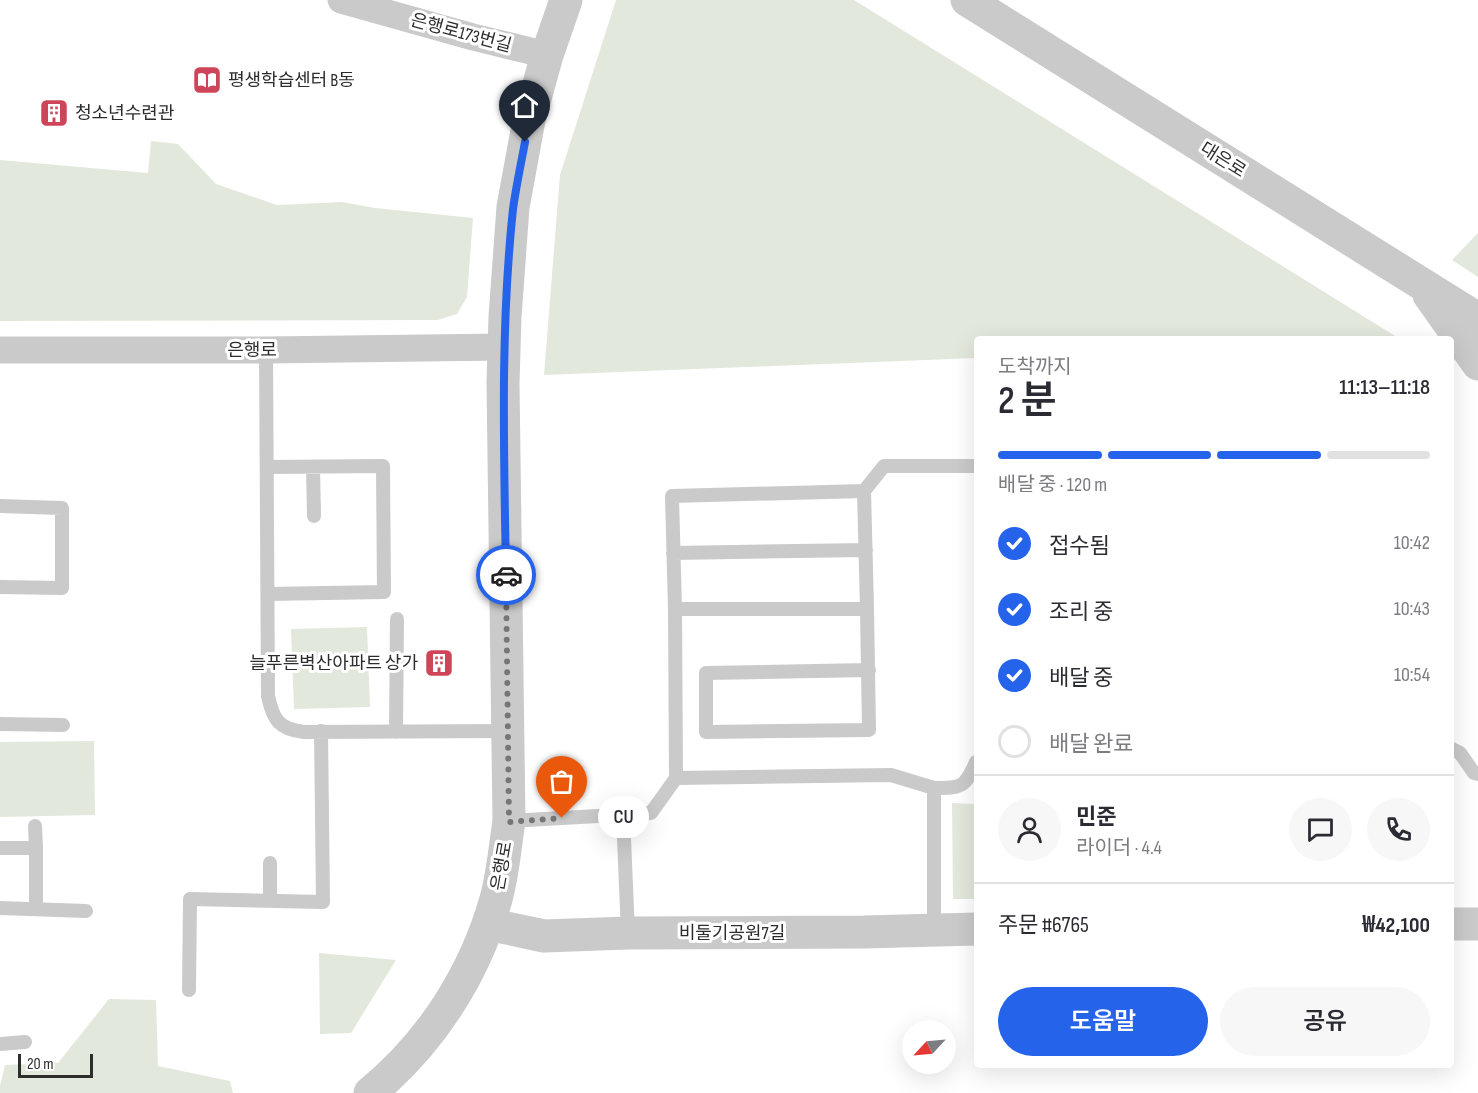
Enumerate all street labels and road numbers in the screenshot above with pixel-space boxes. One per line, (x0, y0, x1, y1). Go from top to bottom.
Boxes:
street label: 은행로173번길 (408, 9, 514, 57)
street label: 대은로 (1196, 138, 1250, 182)
street label: 은행로 (227, 340, 277, 361)
street label: 은행로 (487, 840, 517, 892)
street label: 비둘기공원7길 (679, 923, 785, 944)

